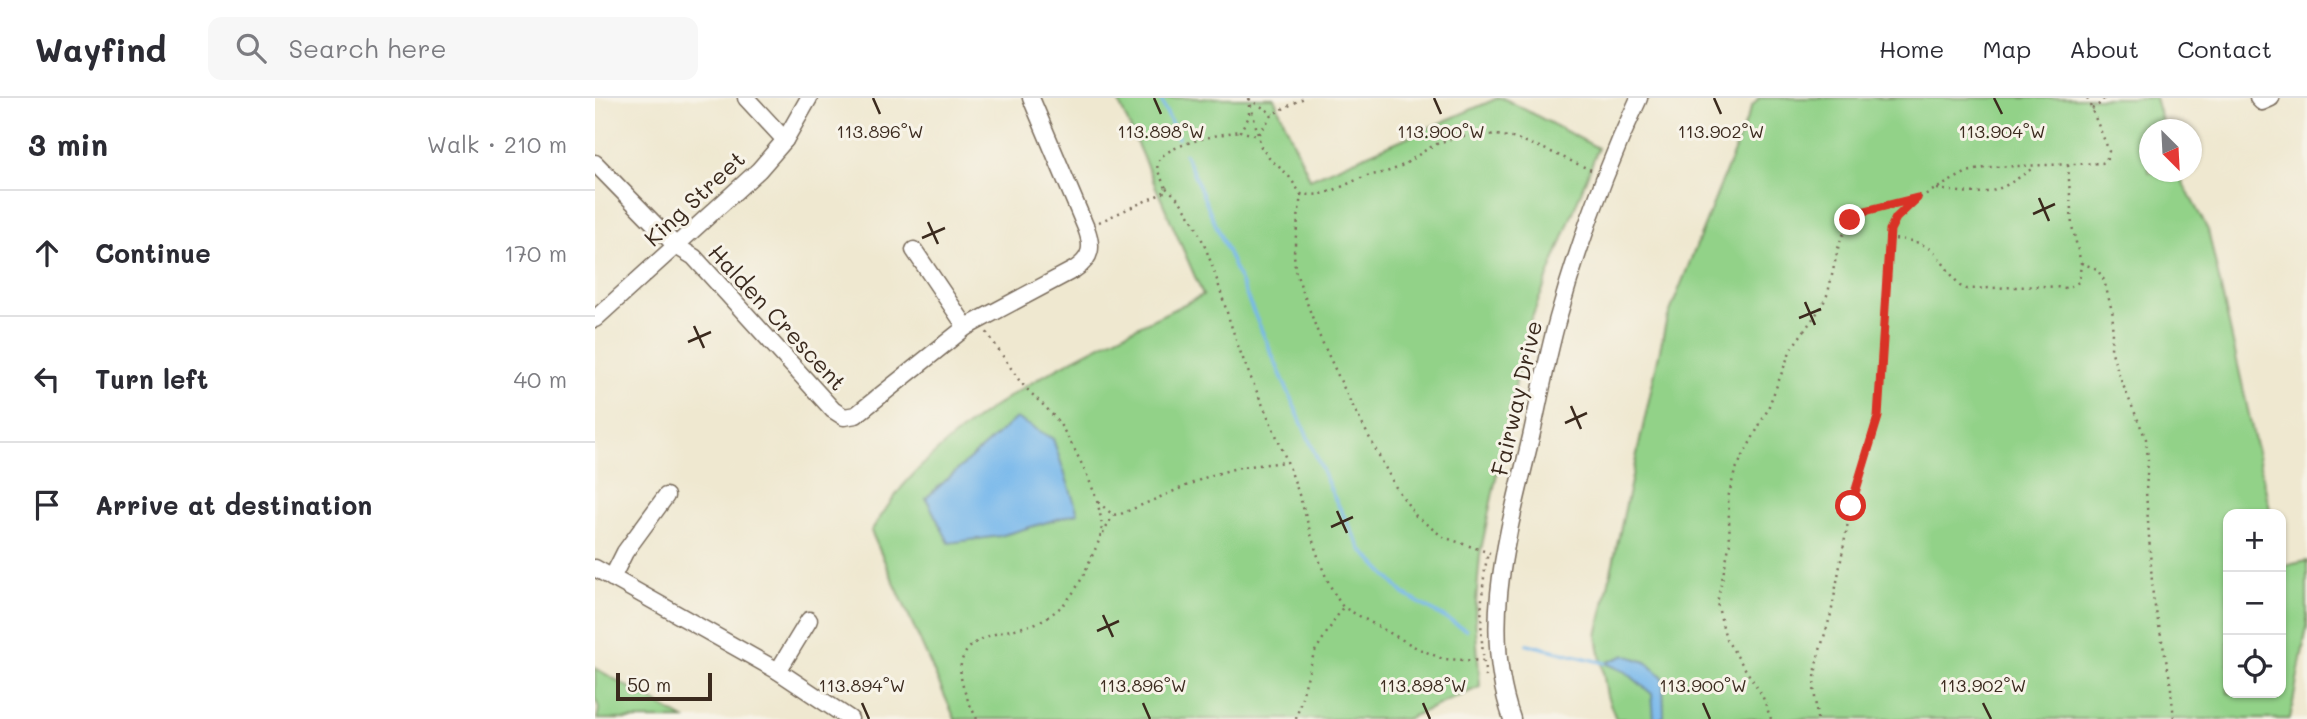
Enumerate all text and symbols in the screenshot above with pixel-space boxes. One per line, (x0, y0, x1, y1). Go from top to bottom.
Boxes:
search box (208, 17, 698, 80)
text: Wayfind (35, 27, 166, 70)
icon: search (232, 29, 270, 67)
text: Search here (288, 31, 447, 65)
text: Home (1879, 33, 1944, 64)
text: Map (1982, 33, 2031, 64)
text: About (2069, 33, 2139, 64)
text: Contact (2177, 33, 2272, 64)
text: 113.896°W (836, 119, 924, 143)
text: 113.898°W (1117, 119, 1205, 143)
text: 113.900°W (1397, 119, 1485, 143)
text: 113.902°W (1678, 119, 1764, 143)
text: 113.904°W (1958, 119, 2046, 143)
north arrow (2139, 119, 2202, 182)
text: 3 min (28, 124, 108, 164)
text: Walk · 210 m (427, 129, 567, 159)
street label: King Street (637, 143, 751, 253)
route end (1834, 204, 1865, 235)
icon: ahead (28, 234, 66, 272)
text: Continue (95, 236, 211, 270)
street label: Halden Crescent (702, 237, 854, 397)
text: 170 m (504, 238, 567, 268)
street label: Fairway Drive (1484, 318, 1548, 478)
icon: left (28, 360, 66, 398)
text: Turn left (95, 362, 208, 396)
text: 40 m (514, 364, 567, 394)
icon: arrive (28, 486, 66, 524)
text: Arrive at destination (95, 488, 372, 522)
route start (1835, 490, 1866, 521)
map controls (2223, 509, 2286, 698)
button: + (2223, 509, 2286, 572)
button: − (2223, 572, 2286, 635)
button: locate (2223, 635, 2286, 698)
scale bar (616, 670, 712, 702)
text: 50 m (627, 672, 671, 697)
text: 113.894°W (819, 673, 905, 697)
text: 113.896°W (1099, 673, 1187, 697)
text: 113.898°W (1379, 673, 1467, 697)
text: 113.900°W (1659, 673, 1747, 697)
text: 113.902°W (1940, 673, 2026, 697)

